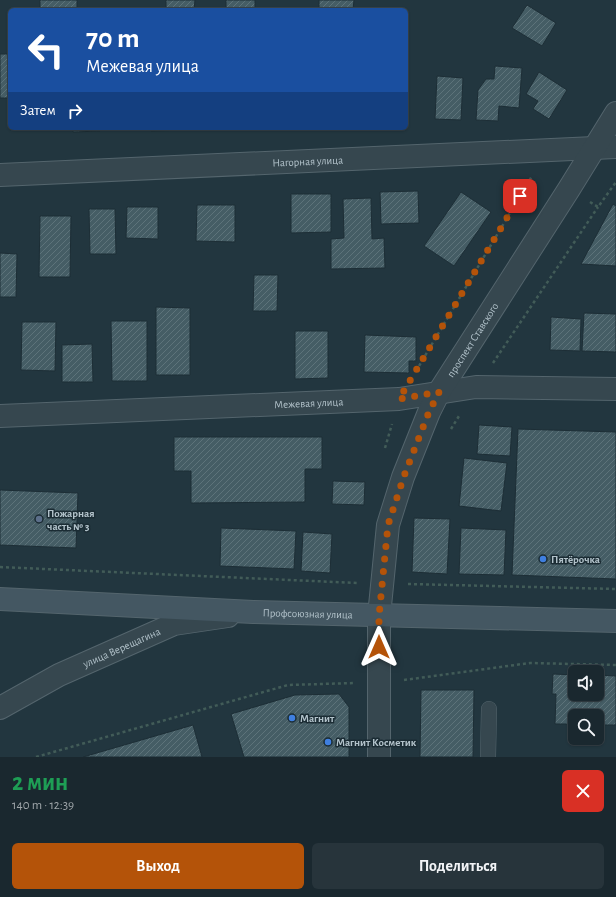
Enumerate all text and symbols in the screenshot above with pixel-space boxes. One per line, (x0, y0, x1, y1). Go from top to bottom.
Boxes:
icon: left (20, 24, 72, 76)
text: 70 m (86, 25, 140, 53)
text: Межевая улица (86, 58, 199, 76)
icon: right (64, 100, 86, 122)
text: Затем (20, 103, 56, 118)
street label: Нагорная улица (272, 154, 343, 168)
pin (503, 179, 537, 213)
icon: arrive (509, 185, 531, 207)
street label: проспект Ставского (445, 301, 500, 379)
street label: Межевая улица (274, 396, 343, 410)
place label: Пожарная часть № 3 (47, 508, 95, 532)
marker: Пожарная часть № 3 (34, 514, 44, 524)
marker: Пятёрочка (538, 554, 548, 564)
place label: Пятёрочка (551, 554, 600, 565)
street label: Профсоюзная улица (262, 607, 353, 620)
street label: улица Верещагина (80, 625, 162, 670)
position arrow (358, 626, 400, 668)
map controls (568, 665, 604, 745)
button: sound (568, 665, 604, 701)
button: search (568, 709, 604, 745)
marker: Магнит (287, 713, 297, 723)
place label: Магнит (300, 713, 335, 724)
marker: Магнит Косметик (323, 737, 333, 747)
place label: Магнит Косметик (336, 737, 417, 748)
button: close (562, 770, 604, 812)
text: 2 мин (12, 771, 68, 795)
text: 140 m · 12:39 (12, 799, 74, 812)
button: Выход (12, 843, 304, 889)
button: Поделиться (312, 843, 604, 889)

